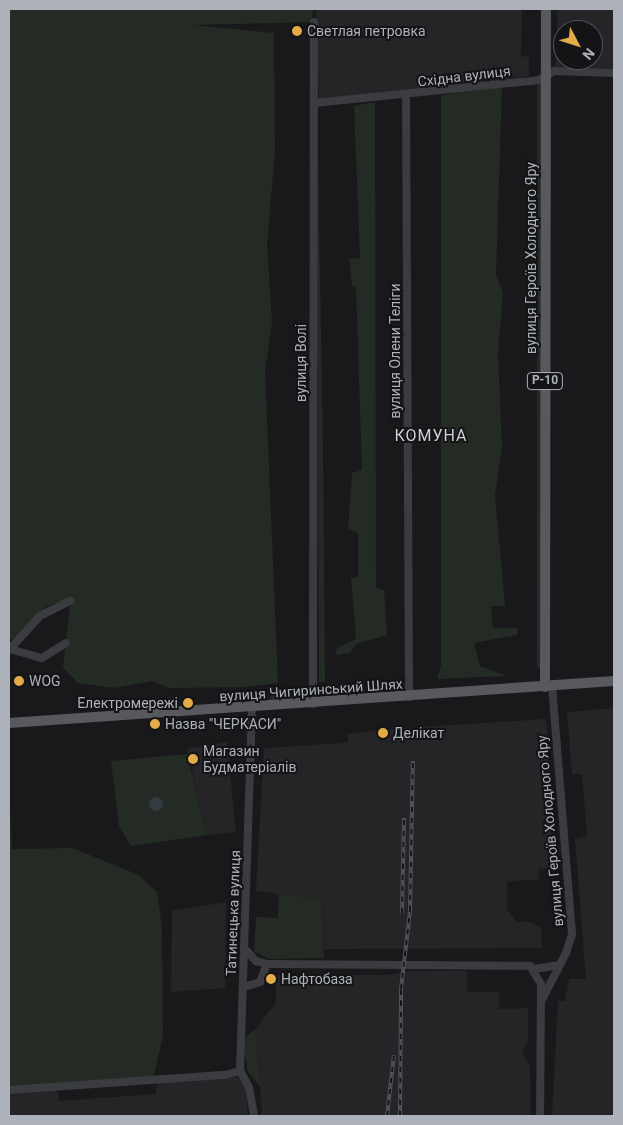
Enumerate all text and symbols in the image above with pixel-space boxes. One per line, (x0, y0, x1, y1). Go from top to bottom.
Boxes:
north arrow (553, 20, 603, 70)
place label: Светлая петровка (307, 23, 426, 39)
marker: Светлая петровка (291, 25, 303, 37)
text: N (579, 45, 598, 63)
street label: Східна вулиця (417, 62, 511, 90)
street label: вулиця Героїв Холодного Яру (523, 162, 539, 354)
street label: вулиця Олени Теліги (387, 283, 403, 419)
street label: вулиця Волі (293, 324, 309, 402)
road number: Р-10 (526, 372, 564, 391)
district label: КОМУНА (394, 426, 468, 446)
place label: WOG (29, 673, 61, 689)
marker: WOG (13, 675, 25, 687)
street label: вулиця Чигиринський Шлях (219, 675, 403, 705)
place label: Електромережі (77, 695, 178, 711)
marker: Електромережі (182, 697, 194, 709)
place label: Назва "ЧЕРКАСИ" (165, 716, 281, 732)
marker: Назва "ЧЕРКАСИ" (149, 718, 161, 730)
place label: Делікат (393, 725, 444, 741)
marker: Делікат (377, 727, 389, 739)
street label: вулиця Героїв Холодного Яру (533, 735, 567, 927)
place label: Магазин Будматеріалів (203, 743, 296, 776)
marker: Магазин Будматеріалів (187, 753, 199, 765)
street label: Татинецька вулиця (222, 850, 244, 976)
place label: Нафтобаза (281, 971, 353, 987)
marker: Нафтобаза (265, 973, 277, 985)

